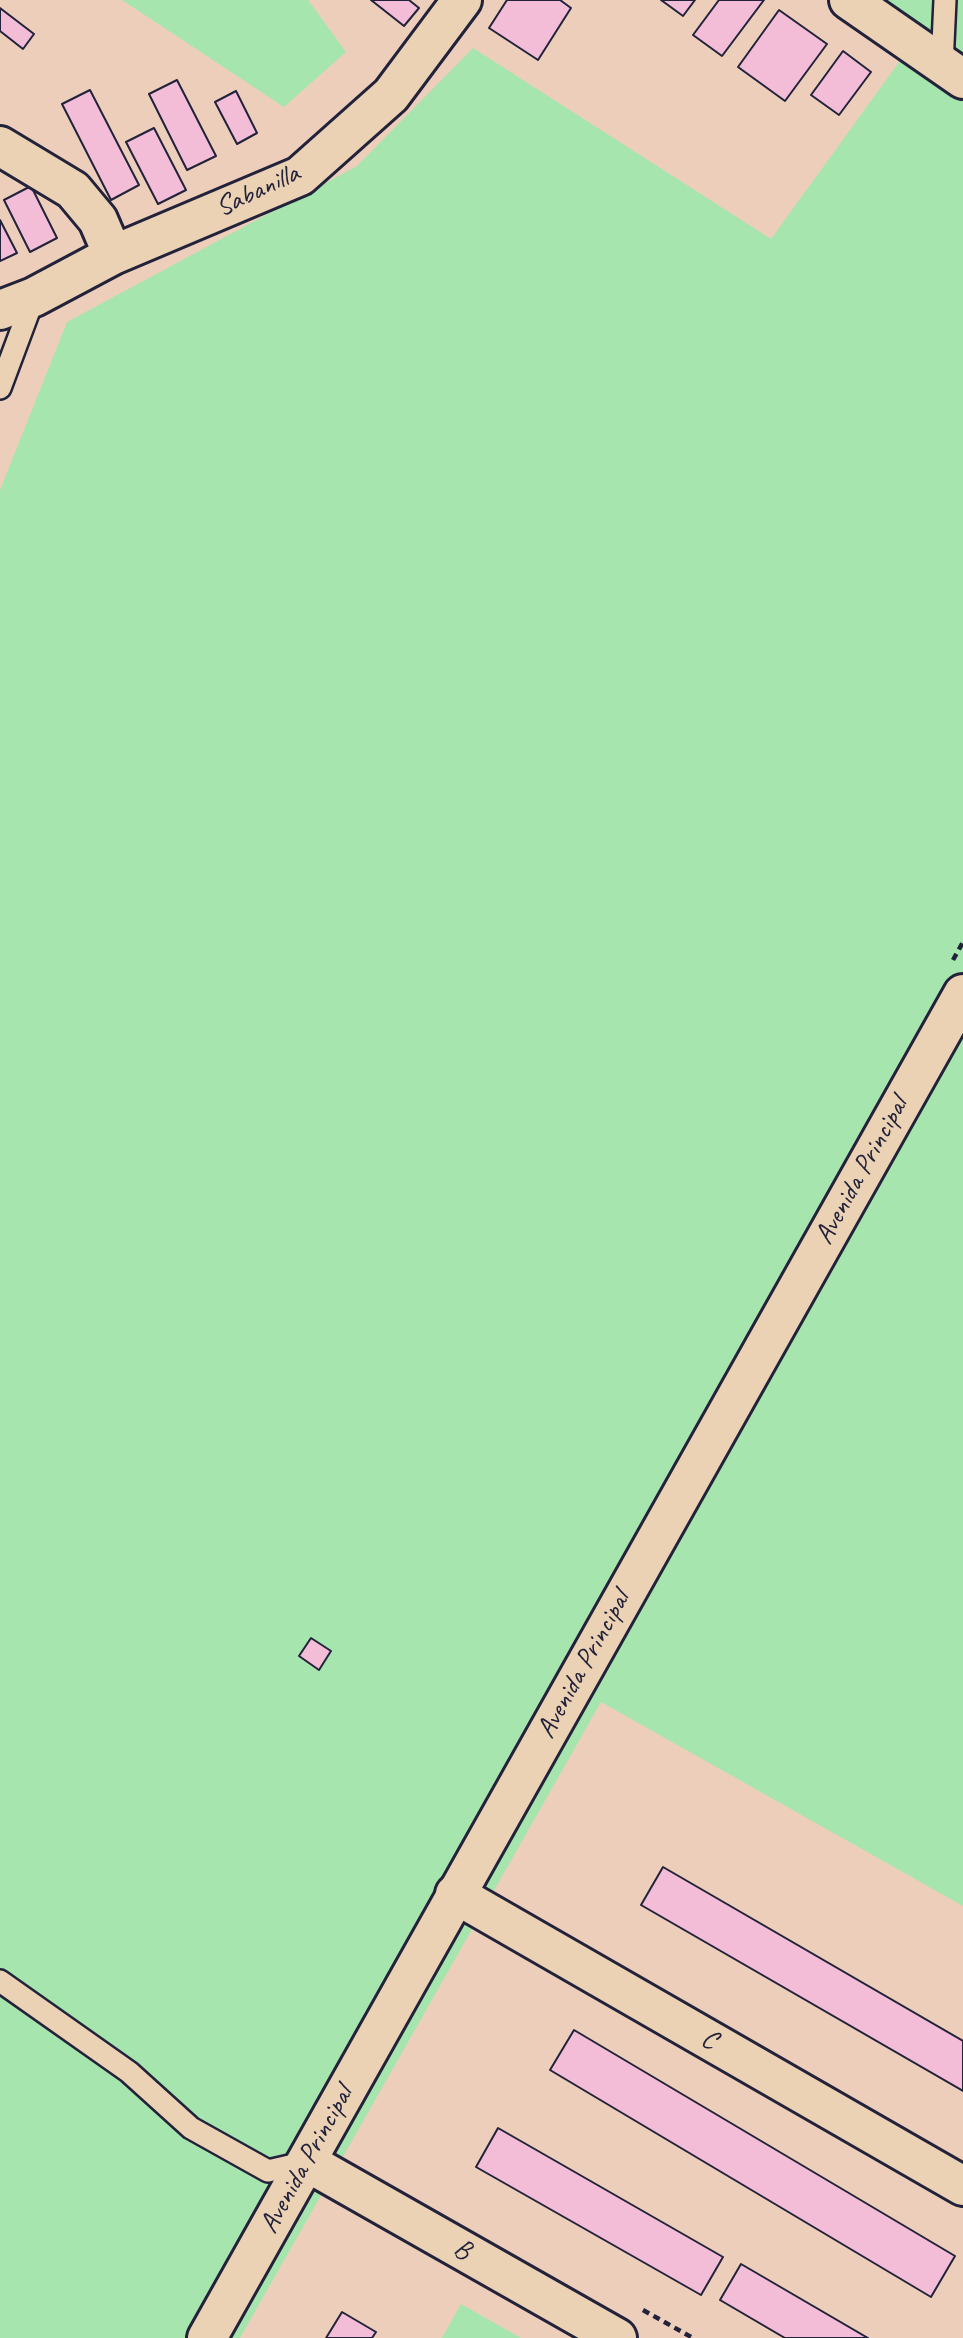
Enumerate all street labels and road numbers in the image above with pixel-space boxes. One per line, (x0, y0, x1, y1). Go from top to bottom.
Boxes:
street label: Sabanilla (211, 157, 305, 225)
street label: Avenida Principal (808, 1092, 916, 1250)
street label: Avenida Principal (530, 1586, 638, 1744)
street label: C (695, 2022, 723, 2058)
street label: Avenida Principal (253, 2081, 361, 2239)
street label: B (447, 2232, 477, 2268)

